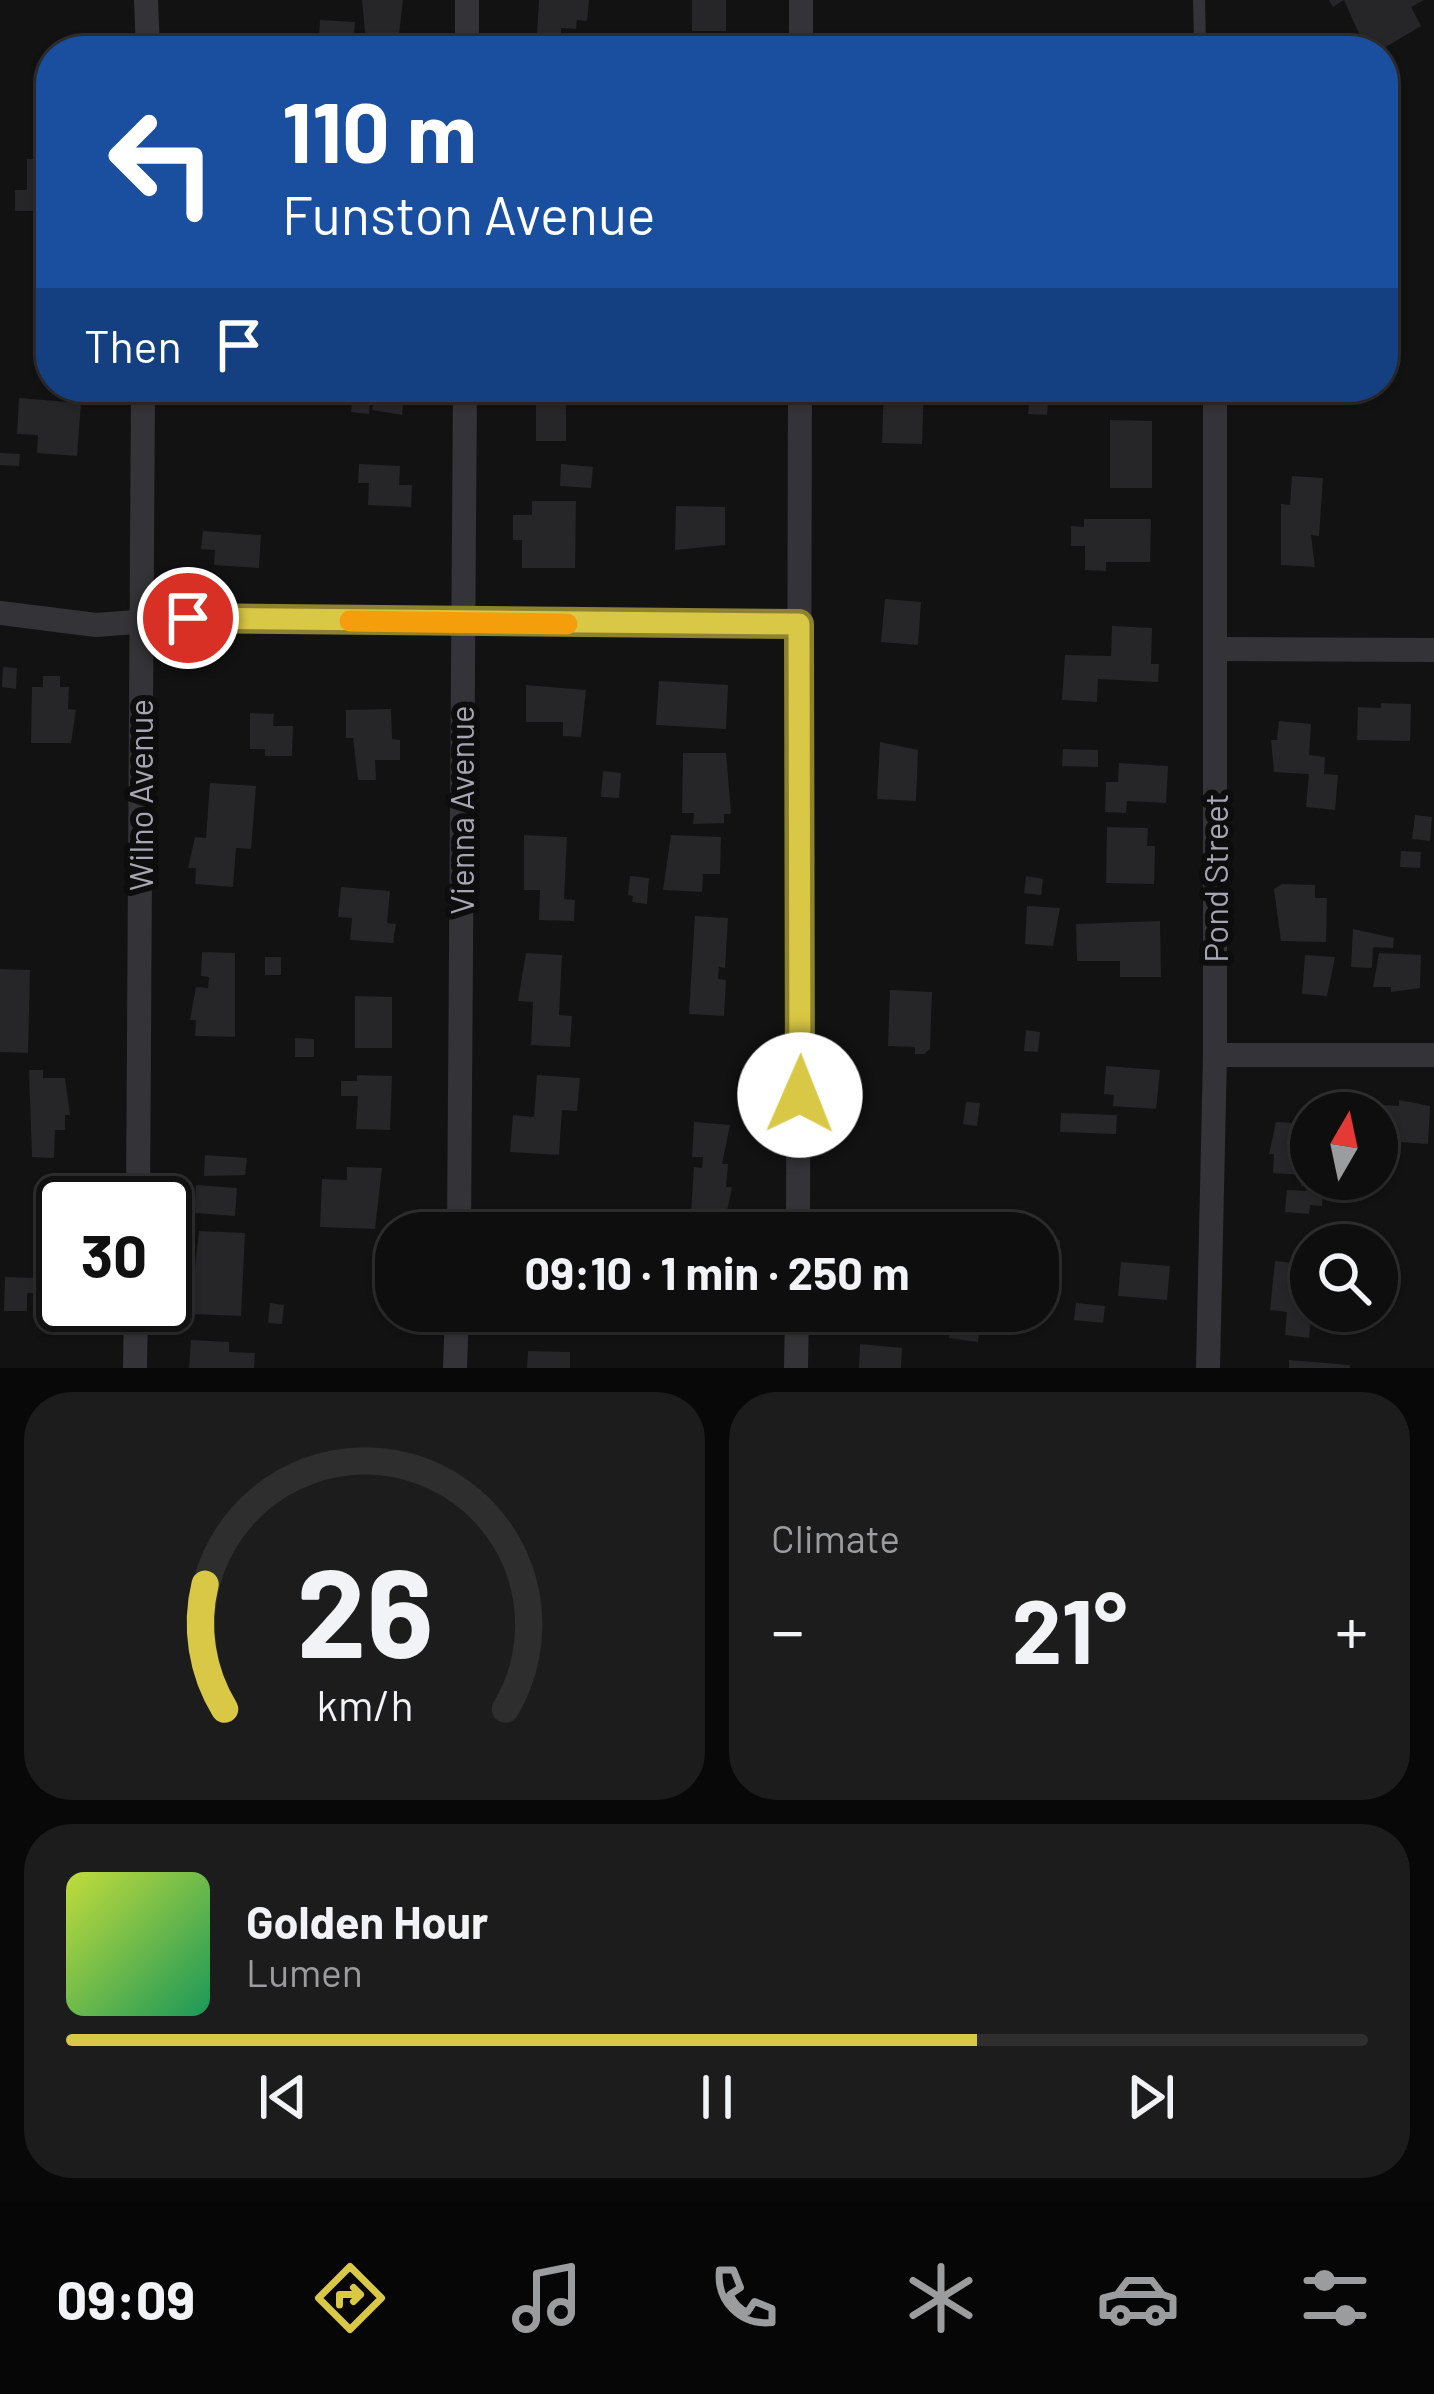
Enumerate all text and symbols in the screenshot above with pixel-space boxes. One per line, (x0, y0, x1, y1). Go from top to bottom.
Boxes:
text: 110 m (282, 79, 477, 180)
icon: left (84, 84, 240, 240)
text: Funston Avenue (282, 181, 656, 246)
icon: arrive (206, 312, 272, 378)
text: Then (84, 318, 182, 372)
pin (137, 567, 239, 669)
icon: arrive (155, 585, 221, 651)
street label: Wilno Avenue (120, 699, 160, 891)
street label: Vienna Avenue (441, 705, 481, 915)
street label: Pond Street (1195, 793, 1235, 963)
position arrow (737, 1032, 863, 1158)
north arrow (1290, 1092, 1398, 1200)
map controls (1290, 1092, 1398, 1332)
speed limit sign: 30 (36, 1176, 192, 1332)
button: search (1290, 1224, 1398, 1332)
text: 09:10 · 1 min · 250 m (525, 1245, 909, 1299)
text: Climate (771, 1514, 900, 1561)
text: 26 (296, 1533, 433, 1683)
text: 21° (1012, 1574, 1127, 1682)
text: − (771, 1589, 804, 1668)
text: + (1335, 1589, 1368, 1668)
text: km/h (316, 1678, 413, 1730)
text: Golden Hour (246, 1894, 488, 1948)
text: Lumen (246, 1948, 363, 1995)
icon: previous (250, 2064, 316, 2130)
icon: pause (684, 2064, 750, 2130)
icon: next (1118, 2064, 1184, 2130)
icon: directions (308, 2256, 392, 2340)
icon: music (505, 2256, 589, 2340)
icon: phone (702, 2256, 786, 2340)
icon: climate (899, 2256, 983, 2340)
icon: car (1096, 2256, 1180, 2340)
icon: filters (1293, 2256, 1377, 2340)
text: 09:09 (57, 2266, 195, 2331)

